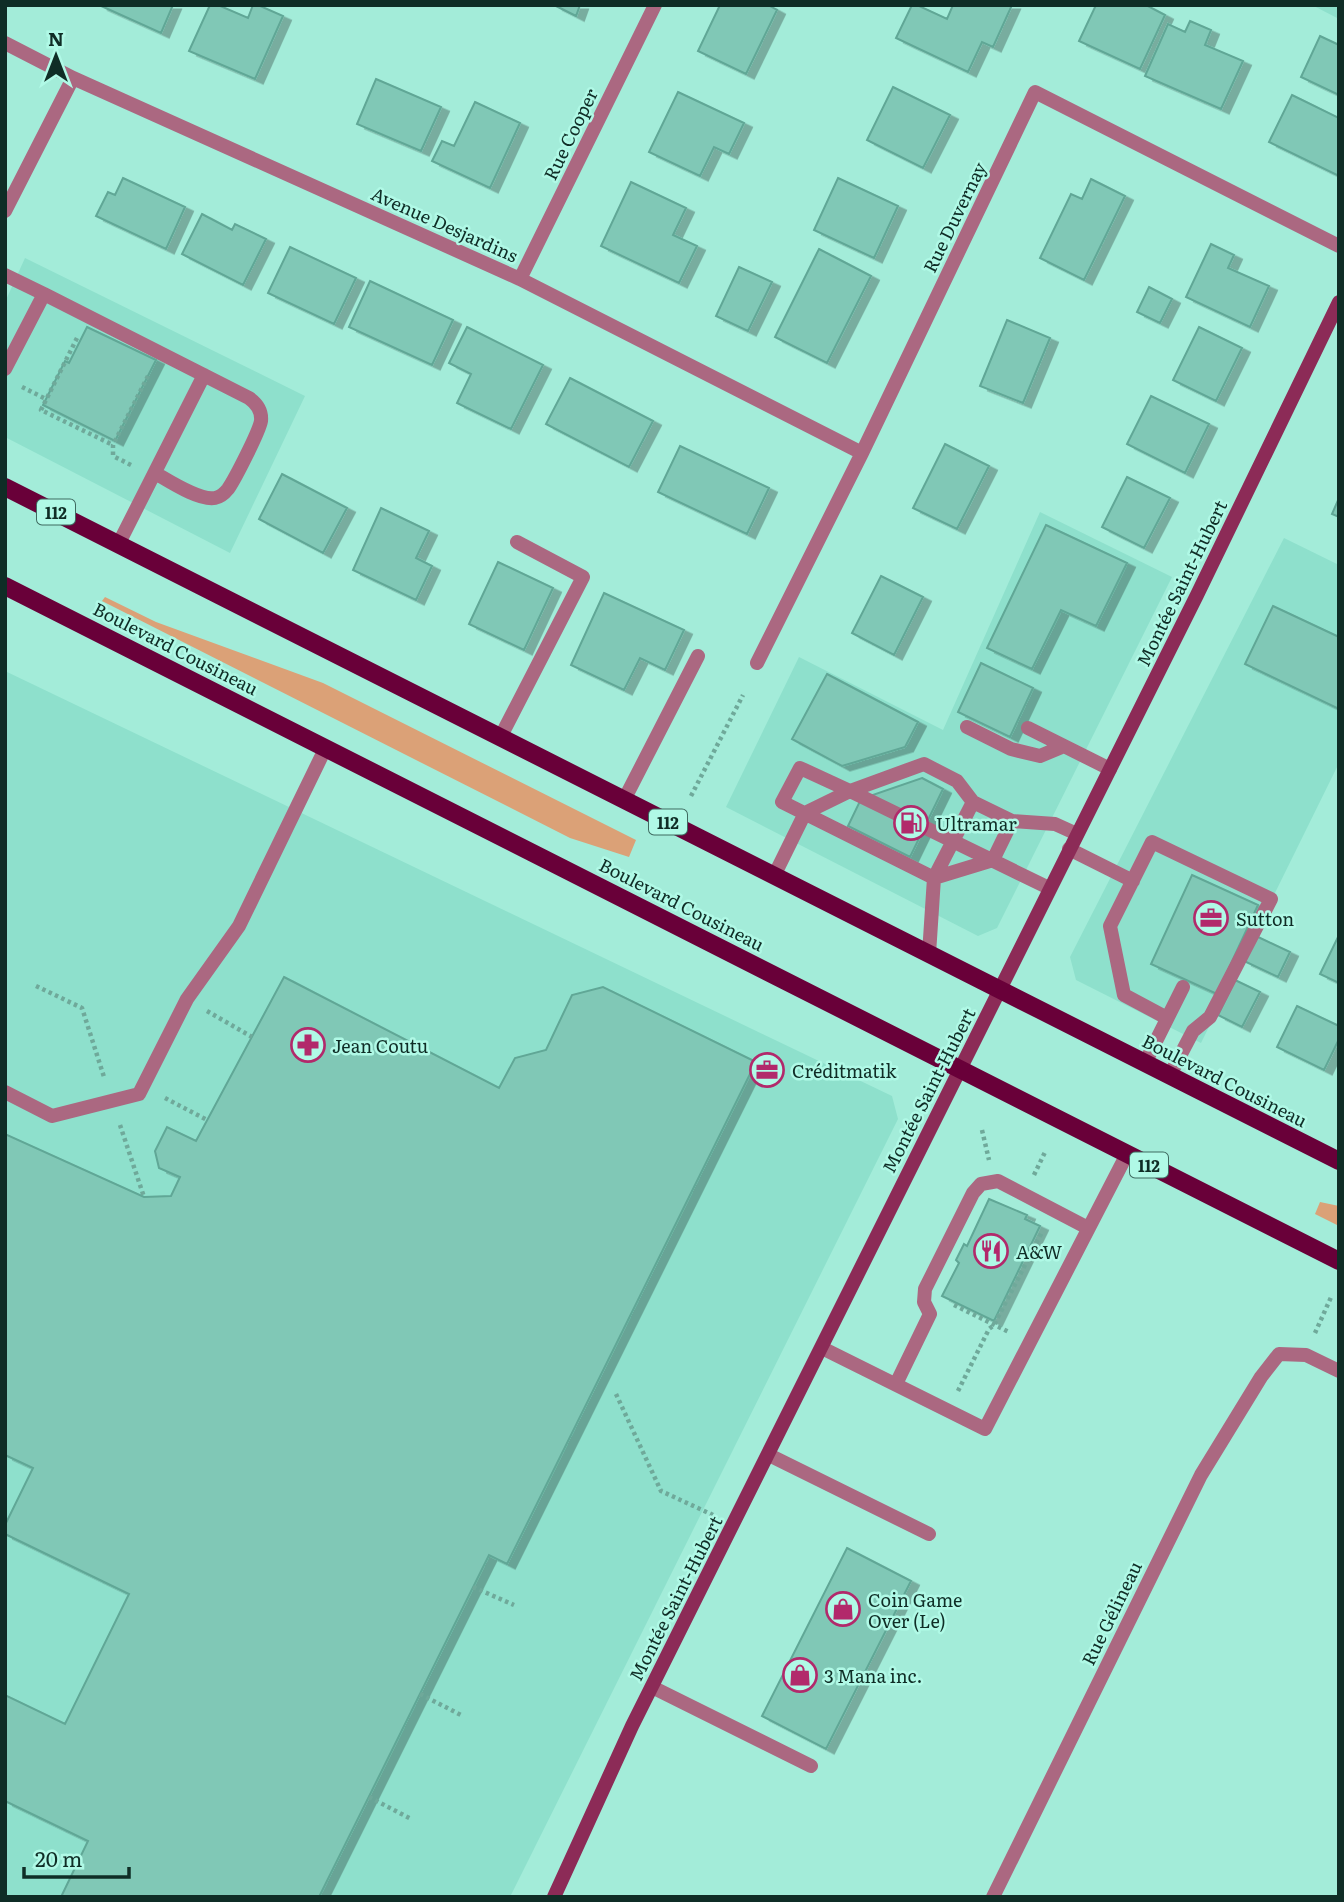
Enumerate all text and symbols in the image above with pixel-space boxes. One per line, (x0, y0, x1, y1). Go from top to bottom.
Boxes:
north arrow (21, 21, 91, 91)
text: N (48, 24, 64, 52)
street label: Rue Cooper (536, 83, 604, 184)
street label: Rue Duvernay (916, 157, 993, 277)
street label: Avenue Desjardins (367, 180, 523, 268)
street label: Montée Saint-Hubert (1129, 495, 1233, 671)
road number: 112 (37, 499, 75, 524)
street label: Boulevard Cousineau (89, 595, 263, 701)
fuel station icon: Ultramar (892, 804, 930, 842)
road number: 112 (649, 810, 687, 834)
place label: Ultramar (936, 810, 1017, 837)
street label: Boulevard Cousineau (595, 851, 769, 957)
office icon: Sutton (1192, 899, 1230, 937)
place label: Sutton (1236, 905, 1294, 932)
street label: Montée Saint-Hubert (875, 1002, 982, 1177)
pharmacy icon: Jean Coutu (289, 1026, 327, 1064)
street label: Boulevard Cousineau (1138, 1027, 1312, 1133)
place label: Jean Coutu (332, 1032, 428, 1059)
office icon: Créditmatik (748, 1051, 786, 1089)
place label: Créditmatik (792, 1057, 898, 1084)
road number: 112 (1130, 1152, 1168, 1177)
restaurant icon: A&W (972, 1232, 1010, 1270)
place label: A&W (1016, 1238, 1063, 1265)
street label: Montée Saint-Hubert (622, 1510, 729, 1685)
street label: Rue Gélineau (1074, 1556, 1148, 1670)
place label: Coin Game Over (Le) (868, 1586, 962, 1634)
shop icon: Coin Game Over (Le) (824, 1590, 862, 1628)
shop icon: 3 Mana inc. (781, 1656, 819, 1694)
place label: 3 Mana inc. (824, 1662, 923, 1689)
scale bar (24, 1836, 130, 1880)
text: 20 m (35, 1842, 82, 1873)

